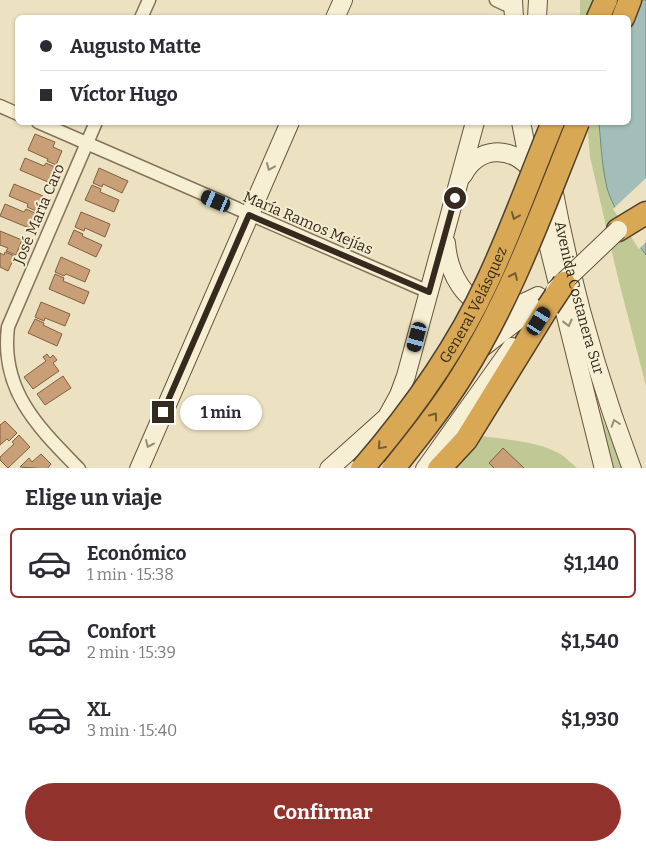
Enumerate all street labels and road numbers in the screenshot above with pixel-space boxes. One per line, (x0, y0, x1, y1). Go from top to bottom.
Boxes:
street label: José María Caro (9, 161, 68, 268)
street label: María Ramos Mejías (241, 188, 375, 258)
street label: Avenida Costanera Sur (551, 219, 608, 377)
street label: General Velásquez (435, 244, 511, 367)

